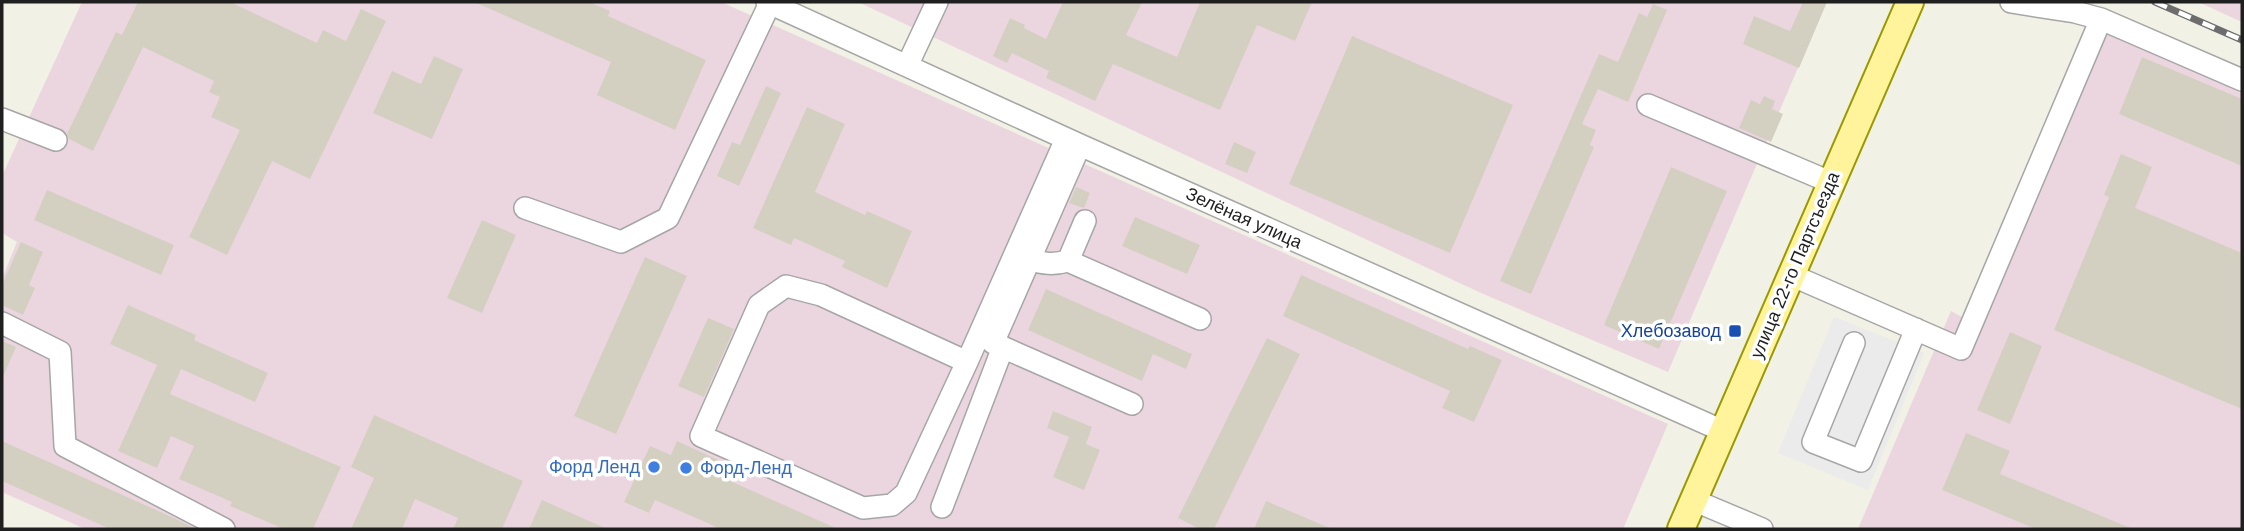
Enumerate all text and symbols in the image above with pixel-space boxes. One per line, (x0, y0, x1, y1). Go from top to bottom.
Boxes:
street label: улица 22-го Партсъезда (1747, 168, 1844, 361)
street label: Зелёная улица (1183, 183, 1306, 253)
place label: Хлебозавод (1621, 321, 1721, 341)
marker: Хлебозавод (1727, 323, 1743, 339)
place label: Форд Ленд (549, 457, 640, 477)
place label: Форд-Ленд (700, 458, 793, 478)
marker: Форд Ленд (646, 459, 662, 475)
marker: Форд-Ленд (678, 460, 694, 476)

